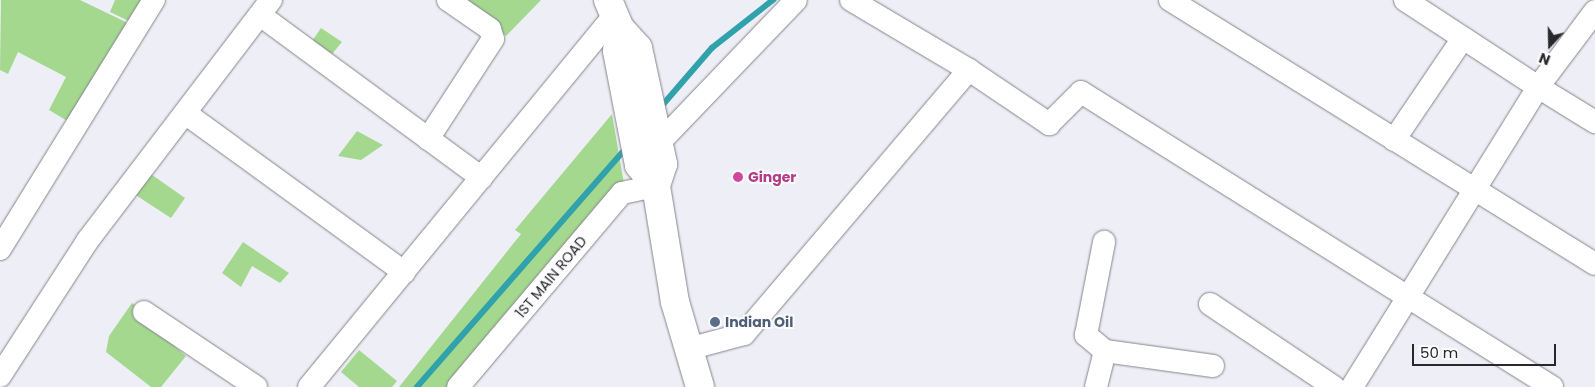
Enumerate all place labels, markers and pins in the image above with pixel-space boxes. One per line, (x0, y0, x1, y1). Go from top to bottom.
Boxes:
place label: Ginger (748, 169, 796, 185)
marker: Ginger (732, 171, 744, 183)
place label: Indian Oil (725, 314, 793, 330)
marker: Indian Oil (709, 316, 721, 328)

